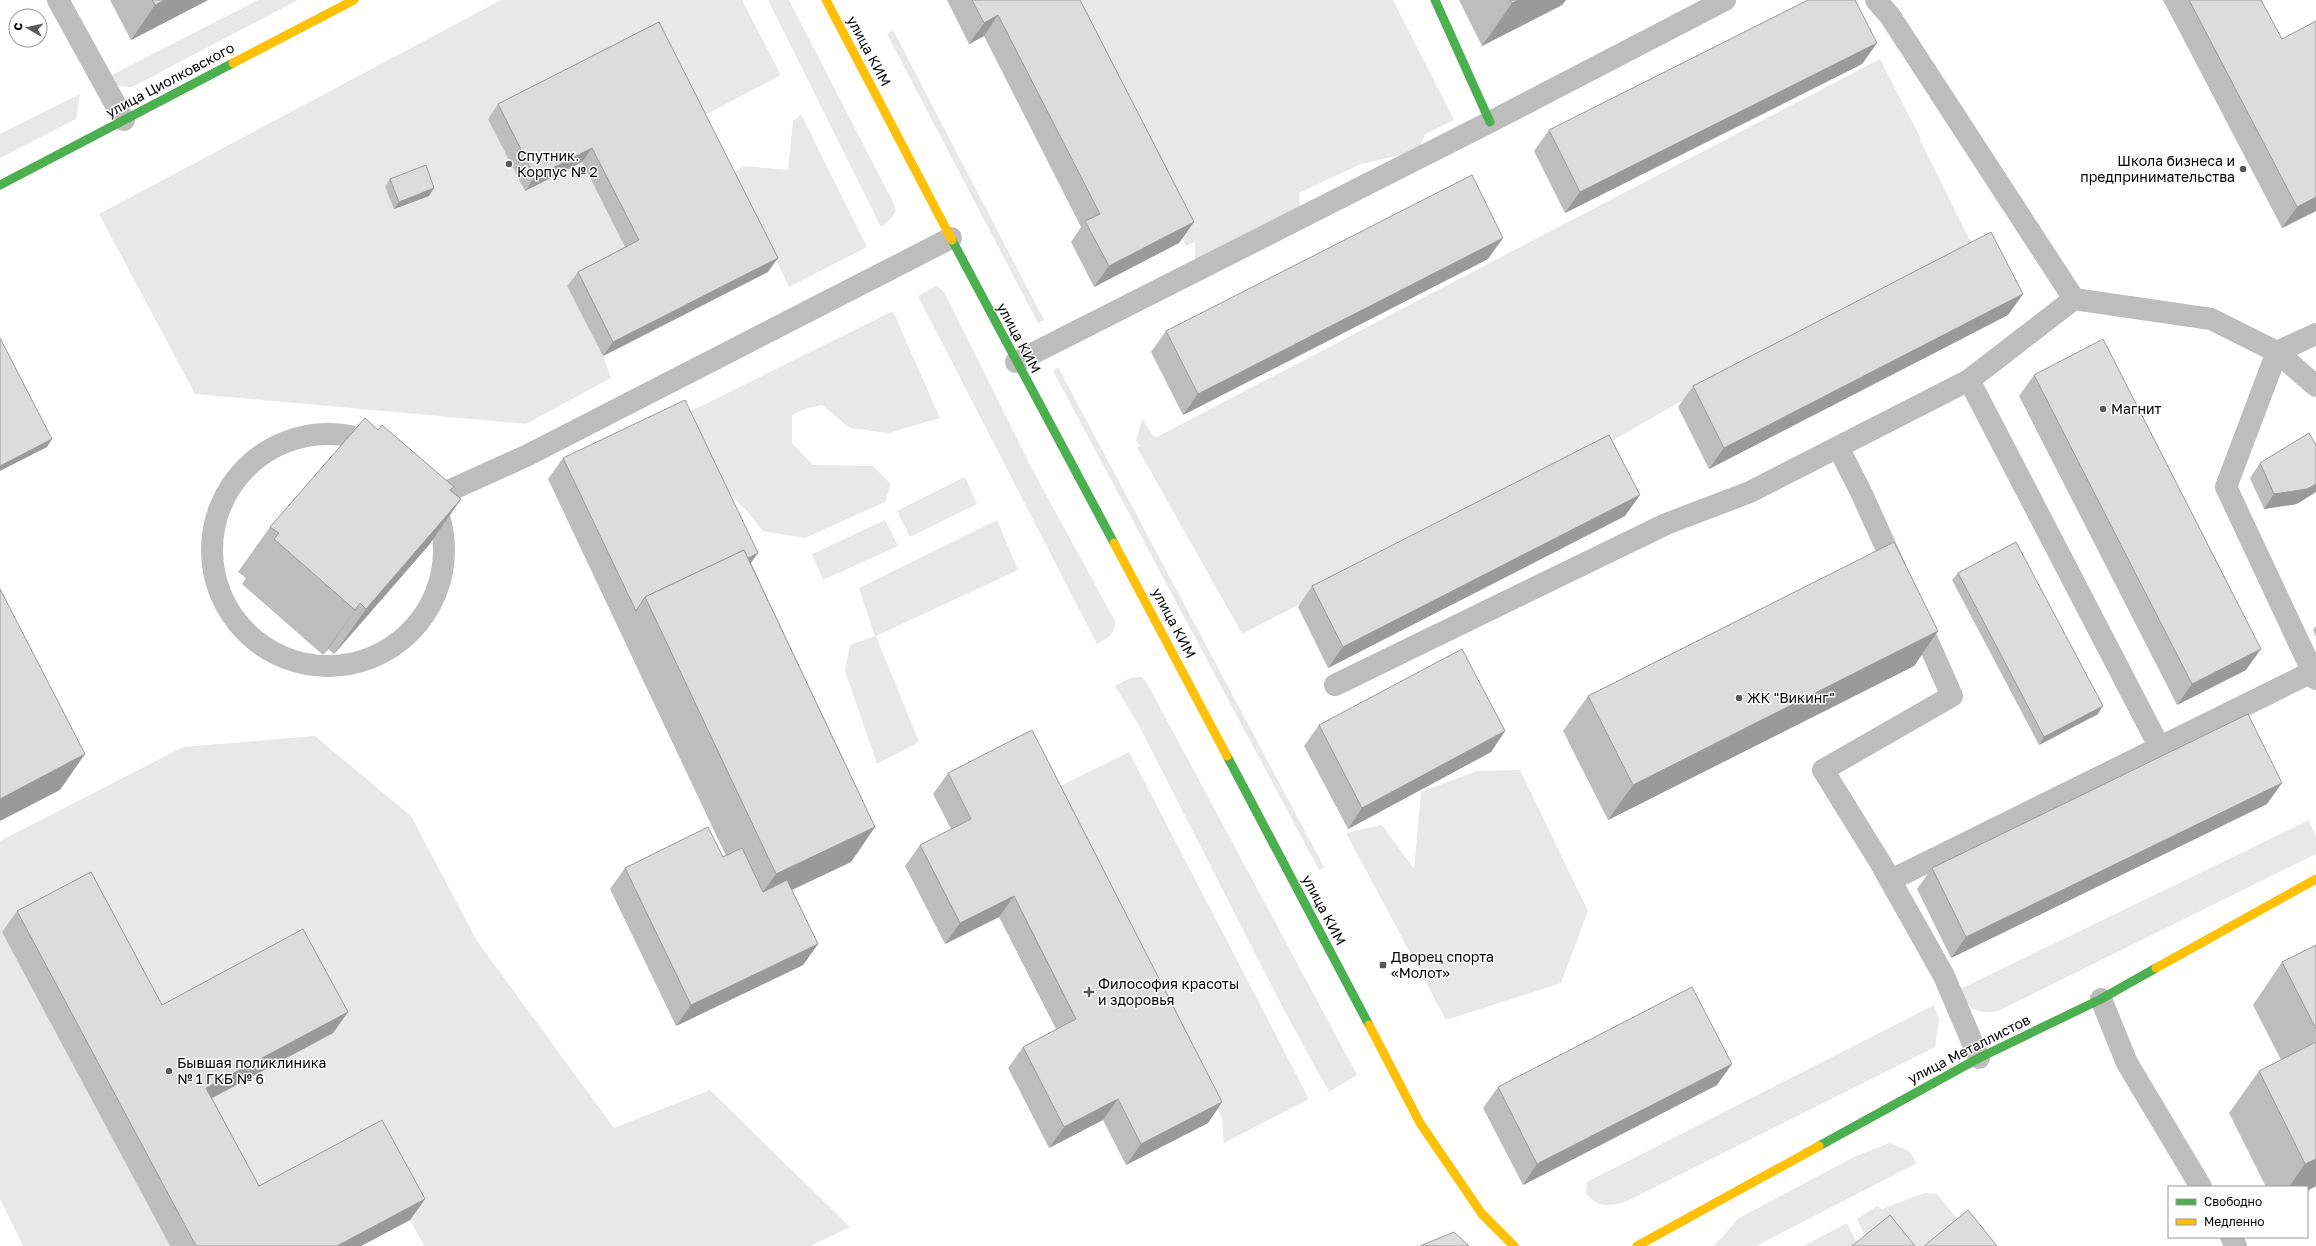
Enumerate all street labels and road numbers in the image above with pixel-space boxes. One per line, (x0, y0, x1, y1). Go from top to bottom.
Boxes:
street label: улица КИМ (844, 13, 895, 89)
street label: улица Циолковского (103, 39, 237, 121)
street label: улица КИМ (994, 300, 1045, 376)
street label: улица КИМ (1149, 585, 1200, 661)
street label: улица КИМ (1299, 872, 1350, 948)
street label: улица Металлистов (1905, 1010, 2033, 1087)

